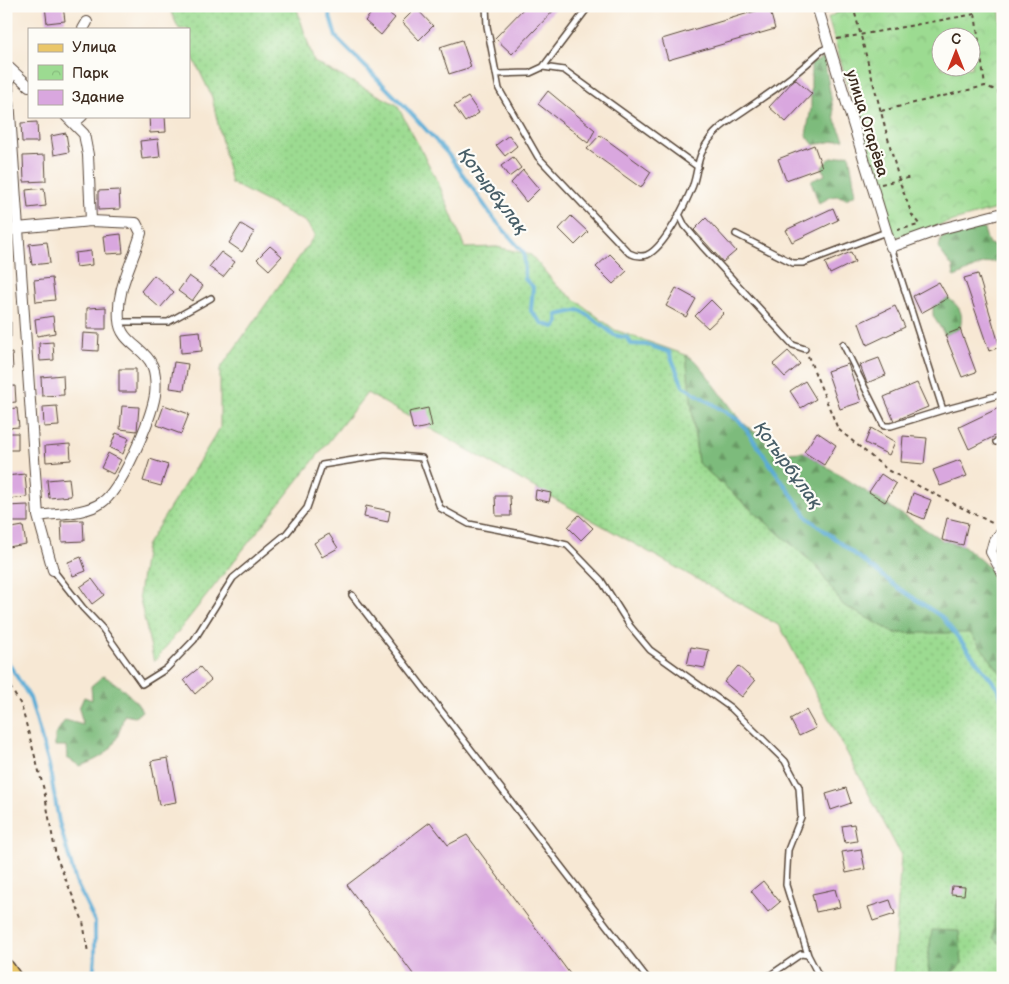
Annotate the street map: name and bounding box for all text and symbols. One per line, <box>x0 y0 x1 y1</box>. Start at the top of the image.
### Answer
legend <box>28 28 190 118</box>
north arrow <box>932 28 982 78</box>
text: С <box>951 31 961 48</box>
text: Улица <box>72 38 117 57</box>
text: Парк <box>72 64 109 83</box>
street label: улица Огарёва <box>841 68 892 180</box>
text: Здание <box>72 88 124 107</box>
water label: Қотырбұлақ <box>453 144 533 239</box>
water label: Қотырбұлақ <box>749 418 827 514</box>

